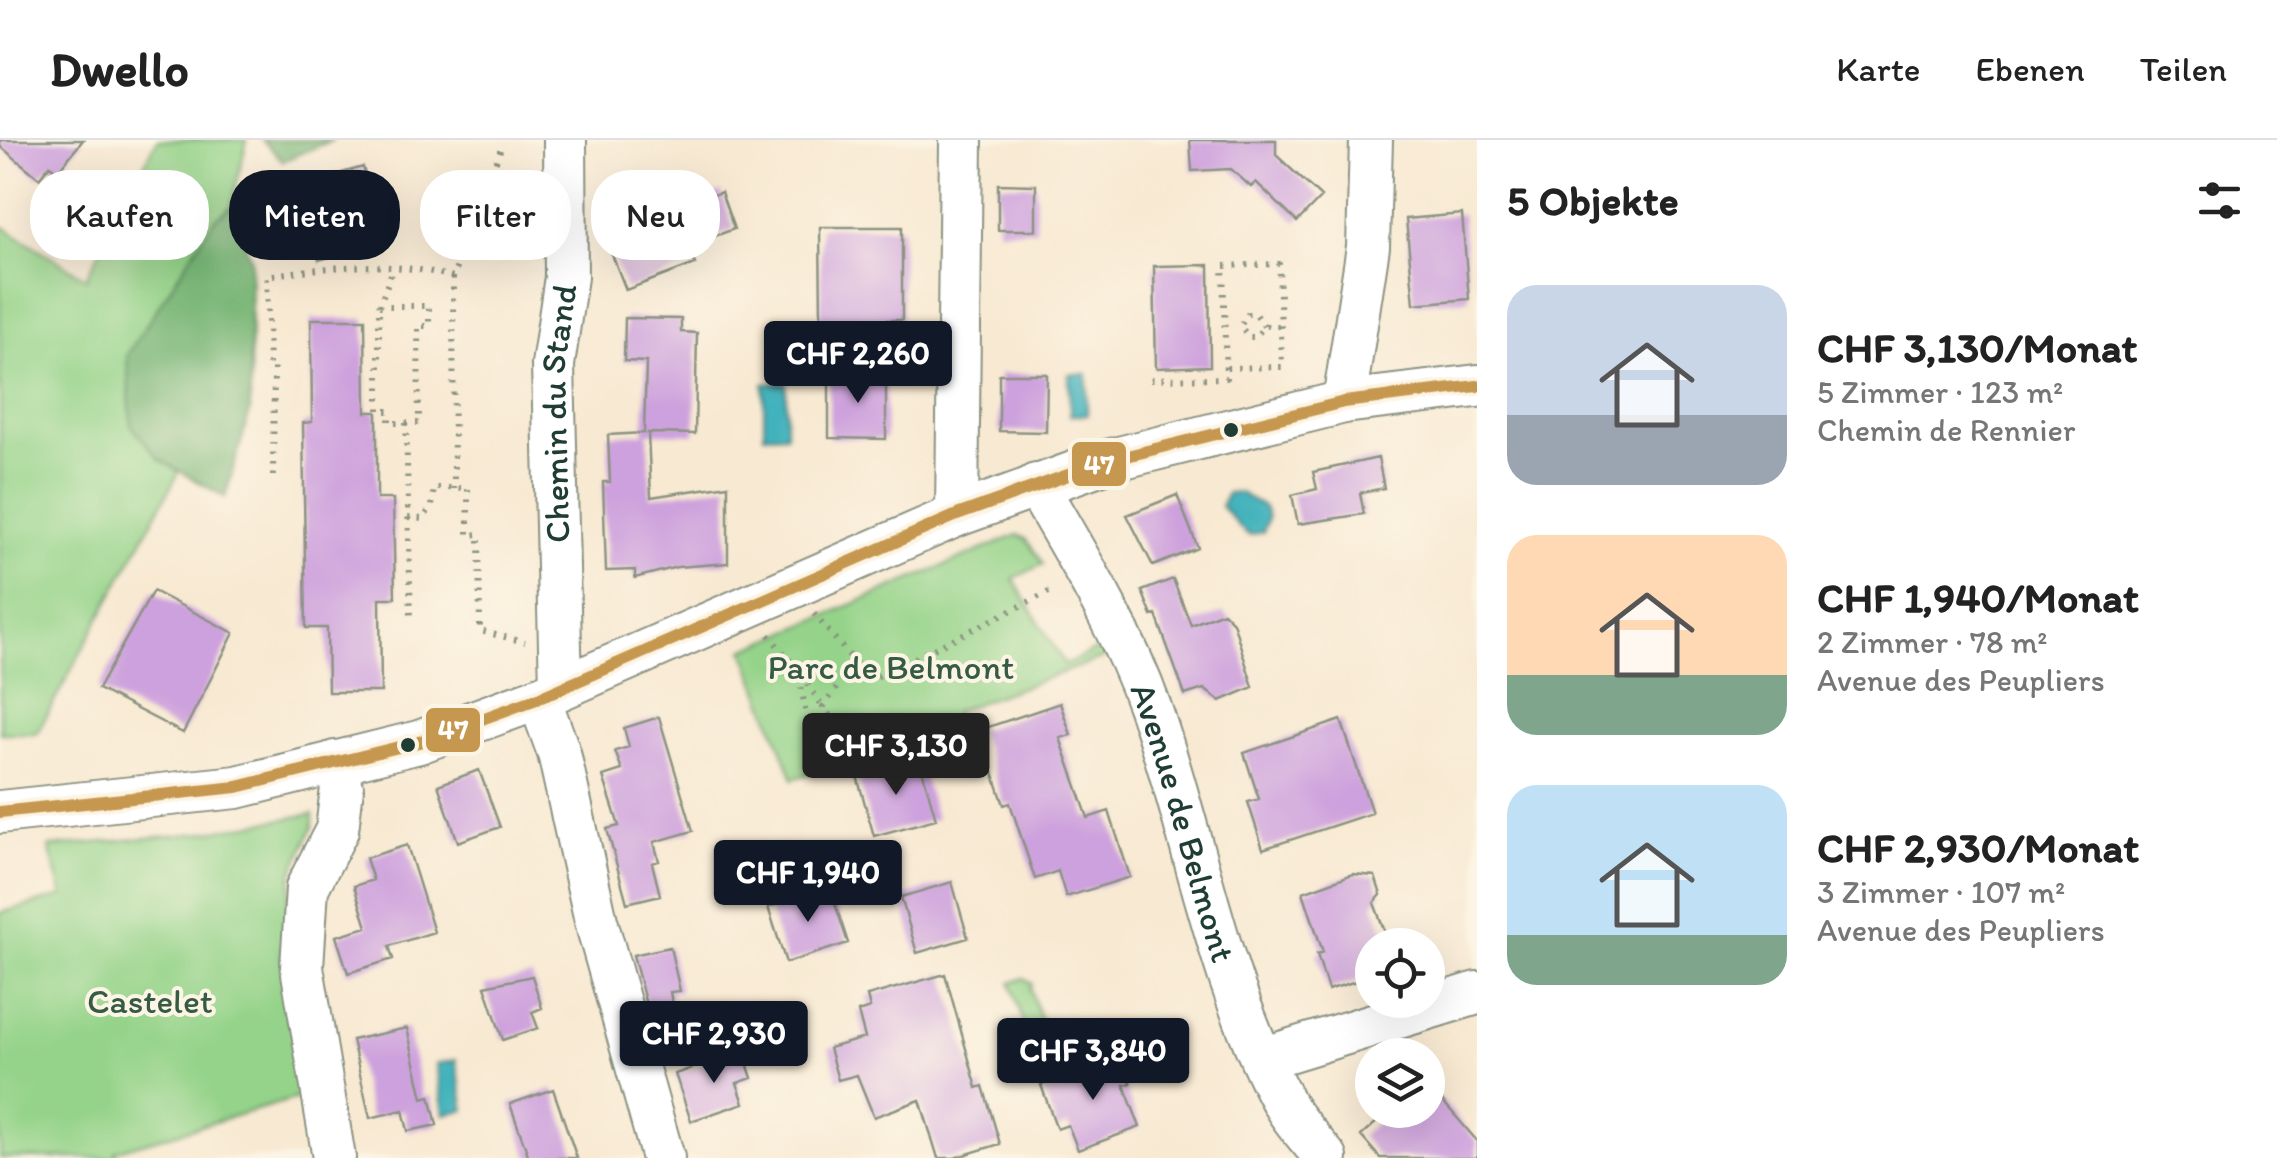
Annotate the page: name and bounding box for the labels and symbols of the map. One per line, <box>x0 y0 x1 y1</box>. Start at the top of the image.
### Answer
street label: Chemin du Stand <box>531 281 586 543</box>
pin: CHF 2,260 <box>744 321 972 406</box>
unlabelled marker <box>1221 420 1241 440</box>
line badge: 47 <box>1070 440 1128 488</box>
text: 47 <box>1084 447 1114 481</box>
park label: Parc de Belmont <box>768 646 1014 688</box>
street label: Avenue de Belmont <box>1121 677 1245 967</box>
line badge: 47 <box>424 706 482 754</box>
text: 47 <box>438 712 468 746</box>
pin: CHF 3,130 <box>782 713 1010 798</box>
unlabelled marker <box>398 735 418 755</box>
pin: CHF 1,940 <box>694 840 922 925</box>
park label: Castelet <box>87 980 213 1022</box>
pin: CHF 2,930 <box>600 1001 828 1086</box>
pin: CHF 3,840 <box>979 1018 1207 1103</box>

